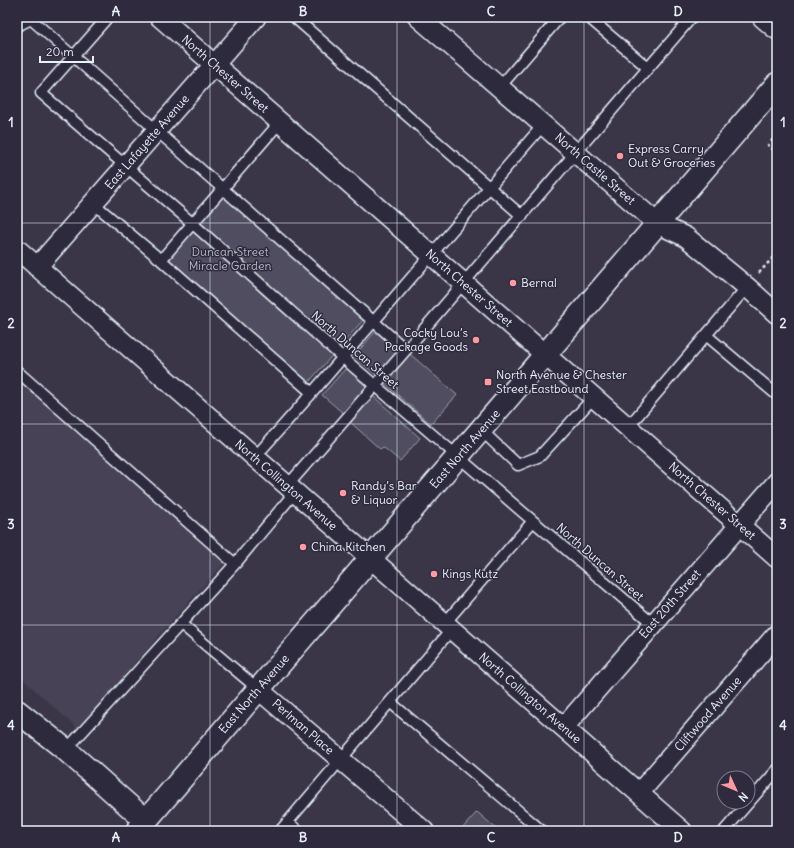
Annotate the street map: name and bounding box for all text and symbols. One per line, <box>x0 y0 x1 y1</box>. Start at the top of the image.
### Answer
text: A <box>112 3 121 20</box>
text: B <box>299 3 308 20</box>
text: C <box>487 3 496 20</box>
text: D <box>673 3 683 20</box>
street label: North Chester Street <box>179 32 272 116</box>
scale bar <box>40 38 93 64</box>
text: 20 m <box>46 44 74 59</box>
street label: East Lafayette Avenue <box>101 91 192 192</box>
text: 1 <box>8 114 14 131</box>
text: 1 <box>780 114 786 131</box>
street label: North Castle Street <box>552 130 639 208</box>
place label: Express Carry Out & Groceries <box>628 141 715 170</box>
marker: Express Carry Out & Groceries <box>615 151 625 161</box>
park label: Duncan Street Miracle Garden <box>189 244 271 273</box>
street label: North Chester Street <box>423 246 516 330</box>
place label: Bernal <box>521 275 557 290</box>
marker: Bernal <box>508 278 518 288</box>
street label: North Duncan Street <box>309 308 402 392</box>
text: 2 <box>7 315 15 332</box>
text: 2 <box>779 315 787 332</box>
place label: Cocky Lou’s Package Goods <box>385 325 468 354</box>
marker: Cocky Lou’s Package Goods <box>471 335 481 345</box>
place label: North Avenue & Chester Street Eastbound <box>496 367 627 396</box>
marker: North Avenue & Chester Street Eastbound <box>483 377 493 387</box>
street label: East North Avenue <box>426 406 503 491</box>
street label: North Collington Avenue <box>232 436 341 533</box>
street label: North Chester Street <box>666 459 759 543</box>
place label: Randy’s Bar & Liquor <box>351 478 417 507</box>
marker: Randy’s Bar & Liquor <box>338 488 348 498</box>
text: 3 <box>7 516 15 533</box>
text: 3 <box>779 516 787 533</box>
street label: North Duncan Street <box>554 520 647 604</box>
place label: China Kitchen <box>311 539 386 554</box>
marker: China Kitchen <box>298 542 308 552</box>
place label: Kings Kutz <box>442 566 498 581</box>
street label: East 20th Street <box>636 566 704 641</box>
marker: Kings Kutz <box>429 569 439 579</box>
street label: North Collington Avenue <box>476 649 585 746</box>
street label: East North Avenue <box>215 651 292 736</box>
street label: Cliftwood Avenue <box>671 673 744 754</box>
street label: Perlman Place <box>269 696 337 758</box>
text: 4 <box>7 717 15 734</box>
text: 4 <box>779 717 787 734</box>
north arrow <box>716 770 756 810</box>
text: N <box>736 789 751 805</box>
text: A <box>112 829 121 846</box>
text: B <box>299 829 308 846</box>
text: C <box>487 829 496 846</box>
text: D <box>673 829 683 846</box>

